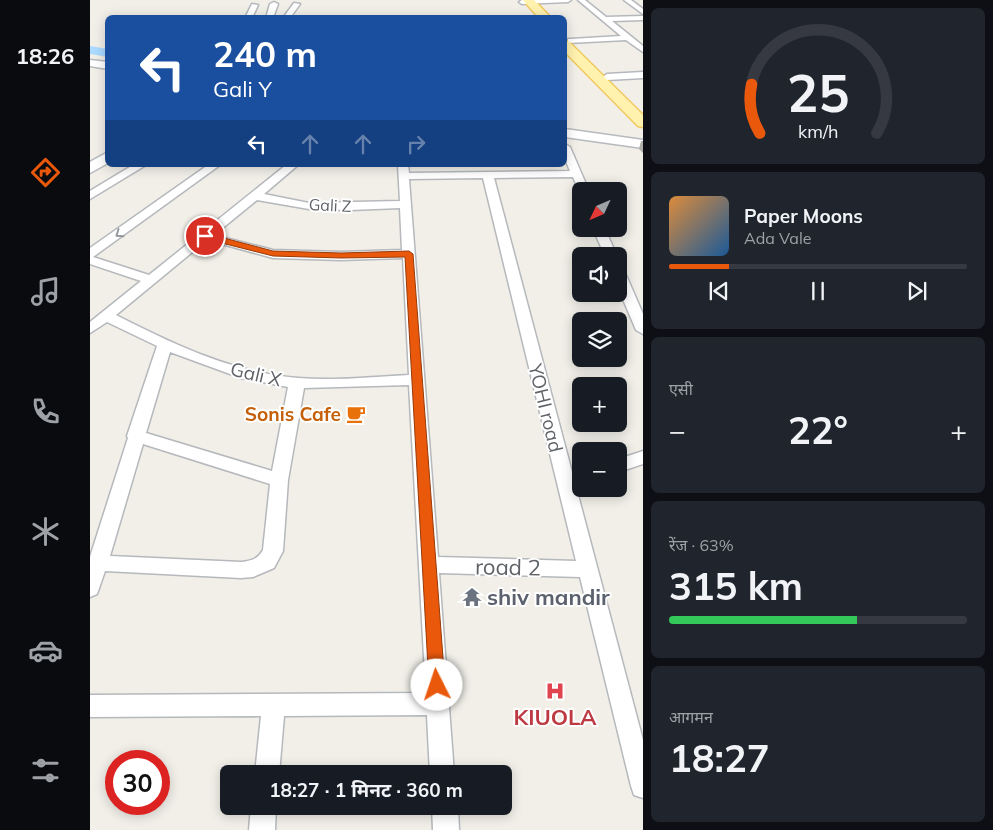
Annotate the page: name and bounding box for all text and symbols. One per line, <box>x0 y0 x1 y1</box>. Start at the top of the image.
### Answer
text: 240 m <box>213 32 317 76</box>
icon: left <box>130 35 195 100</box>
text: 18:26 <box>16 42 74 70</box>
text: 25 <box>787 60 849 125</box>
text: Gali Y <box>213 75 272 103</box>
text: km/h <box>798 120 838 142</box>
icon: left <box>243 130 271 158</box>
icon: ahead <box>296 130 324 158</box>
icon: ahead <box>349 130 377 158</box>
icon: right <box>402 130 430 158</box>
icon: directions <box>28 155 63 190</box>
north arrow <box>572 182 628 238</box>
map controls <box>572 182 627 497</box>
street label: Gali Z <box>308 194 352 216</box>
text: Paper Moons <box>744 204 863 228</box>
pin <box>184 215 226 257</box>
icon: arrive <box>191 222 219 250</box>
one-way arrow <box>115 228 124 237</box>
text: Ada Vale <box>744 228 811 248</box>
button: sound <box>572 247 627 302</box>
icon: music <box>28 274 63 309</box>
icon: previous <box>705 277 733 305</box>
icon: pause <box>804 277 832 305</box>
icon: next <box>903 277 931 305</box>
button: layers <box>572 312 627 367</box>
street label: Gali X <box>228 356 284 392</box>
street label: YOHI road <box>523 360 569 455</box>
button: + <box>572 377 627 432</box>
text: एसी <box>669 379 693 399</box>
icon: phone <box>28 394 63 429</box>
place label: Sonis Cafe <box>245 402 341 426</box>
cafe icon: Sonis Cafe <box>345 403 367 425</box>
text: 22° <box>788 406 848 454</box>
text: − <box>669 413 686 448</box>
text: + <box>950 413 967 448</box>
button: − <box>572 442 627 497</box>
icon: climate <box>28 514 63 549</box>
text: रेंज · 63% <box>669 535 734 555</box>
street label: road 2 <box>475 552 541 582</box>
text: 315 km <box>669 562 803 610</box>
place label: shiv mandir <box>487 583 610 611</box>
temple icon: shiv mandir <box>461 586 483 608</box>
icon: car <box>28 633 63 668</box>
position arrow <box>410 658 462 710</box>
hospital icon: KIUOLA <box>544 680 566 702</box>
place label: KIUOLA <box>514 703 597 731</box>
text: आगमन <box>669 707 713 727</box>
text: 18:27 <box>669 734 770 782</box>
speed limit sign: 30 <box>105 750 170 815</box>
icon: filters <box>28 753 63 788</box>
text: 18:27 · 1 मिनट · 360 m <box>269 778 463 802</box>

